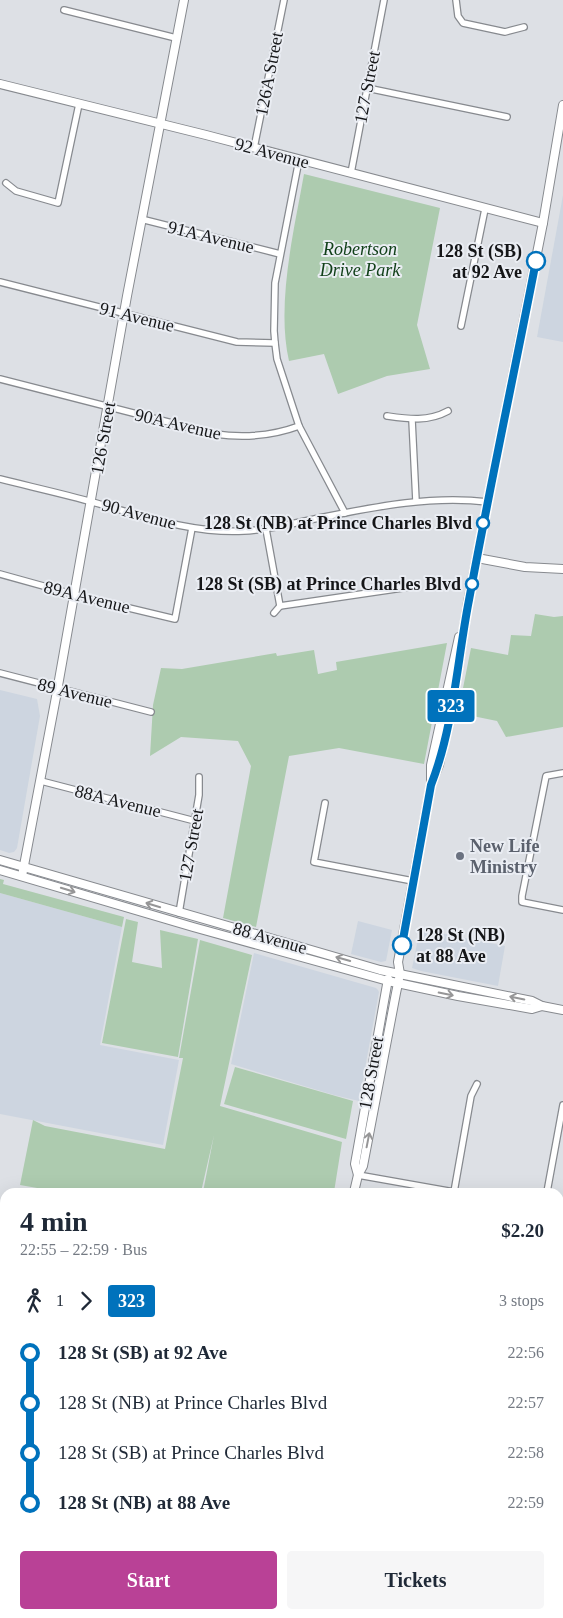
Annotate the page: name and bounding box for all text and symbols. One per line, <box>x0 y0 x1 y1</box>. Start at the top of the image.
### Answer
street label: 126A Street <box>251 30 287 118</box>
street label: 127 Street <box>350 49 384 125</box>
street label: 92 Avenue <box>233 133 311 173</box>
street label: 91A Avenue <box>166 217 256 257</box>
park label: Robertson Drive Park <box>319 239 401 280</box>
place label: 128 St (SB) at 92 Ave <box>436 241 522 282</box>
marker: 128 St (SB) at 92 Ave <box>526 251 546 271</box>
street label: 91 Avenue <box>98 298 176 336</box>
street label: 126 Street <box>87 400 119 476</box>
street label: 90A Avenue <box>133 404 223 444</box>
street label: 90 Avenue <box>100 494 178 534</box>
place label: 128 St (NB) at Prince Charles Blvd <box>204 513 472 534</box>
marker: 128 St (NB) at Prince Charles Blvd <box>476 516 490 530</box>
place label: 128 St (SB) at Prince Charles Blvd <box>196 574 461 595</box>
street label: 89A Avenue <box>42 577 132 617</box>
marker: 128 St (SB) at Prince Charles Blvd <box>465 577 479 591</box>
street label: 89 Avenue <box>36 674 114 712</box>
line badge: 323 <box>422 690 480 722</box>
text: 323 <box>438 696 465 716</box>
street label: 88A Avenue <box>73 781 163 821</box>
street label: 127 Street <box>175 807 207 883</box>
place label: New Life Ministry <box>470 836 539 877</box>
marker: New Life Ministry <box>454 850 466 862</box>
one-way arrow <box>60 886 76 896</box>
one-way arrow <box>145 899 161 909</box>
street label: 88 Avenue <box>231 918 309 958</box>
place label: 128 St (NB) at 88 Ave <box>416 925 505 966</box>
marker: 128 St (NB) at 88 Ave <box>392 935 412 955</box>
one-way arrow <box>335 954 351 963</box>
one-way arrow <box>437 989 453 999</box>
one-way arrow <box>510 993 526 1002</box>
street label: 128 Street <box>355 1035 387 1111</box>
one-way arrow <box>364 1133 373 1149</box>
text: 4 min <box>20 1206 88 1237</box>
text: $2.20 <box>501 1220 544 1241</box>
text: 22:55 – 22:59 · Bus <box>20 1241 147 1258</box>
icon: walk <box>20 1287 48 1315</box>
icon: forward <box>72 1287 100 1315</box>
text: 323 <box>118 1291 145 1311</box>
text: 1 <box>56 1292 64 1309</box>
text: 3 stops <box>499 1292 544 1309</box>
text: 128 St (SB) at 92 Ave <box>58 1342 227 1363</box>
text: 22:56 <box>508 1344 544 1361</box>
text: 128 St (NB) at Prince Charles Blvd <box>58 1392 327 1413</box>
text: 22:57 <box>508 1394 544 1411</box>
text: 128 St (SB) at Prince Charles Blvd <box>58 1442 324 1463</box>
text: 22:58 <box>508 1444 544 1461</box>
text: 128 St (NB) at 88 Ave <box>58 1492 230 1513</box>
text: 22:59 <box>508 1494 544 1511</box>
button: Start <box>20 1551 277 1609</box>
button: Tickets <box>287 1551 544 1609</box>

